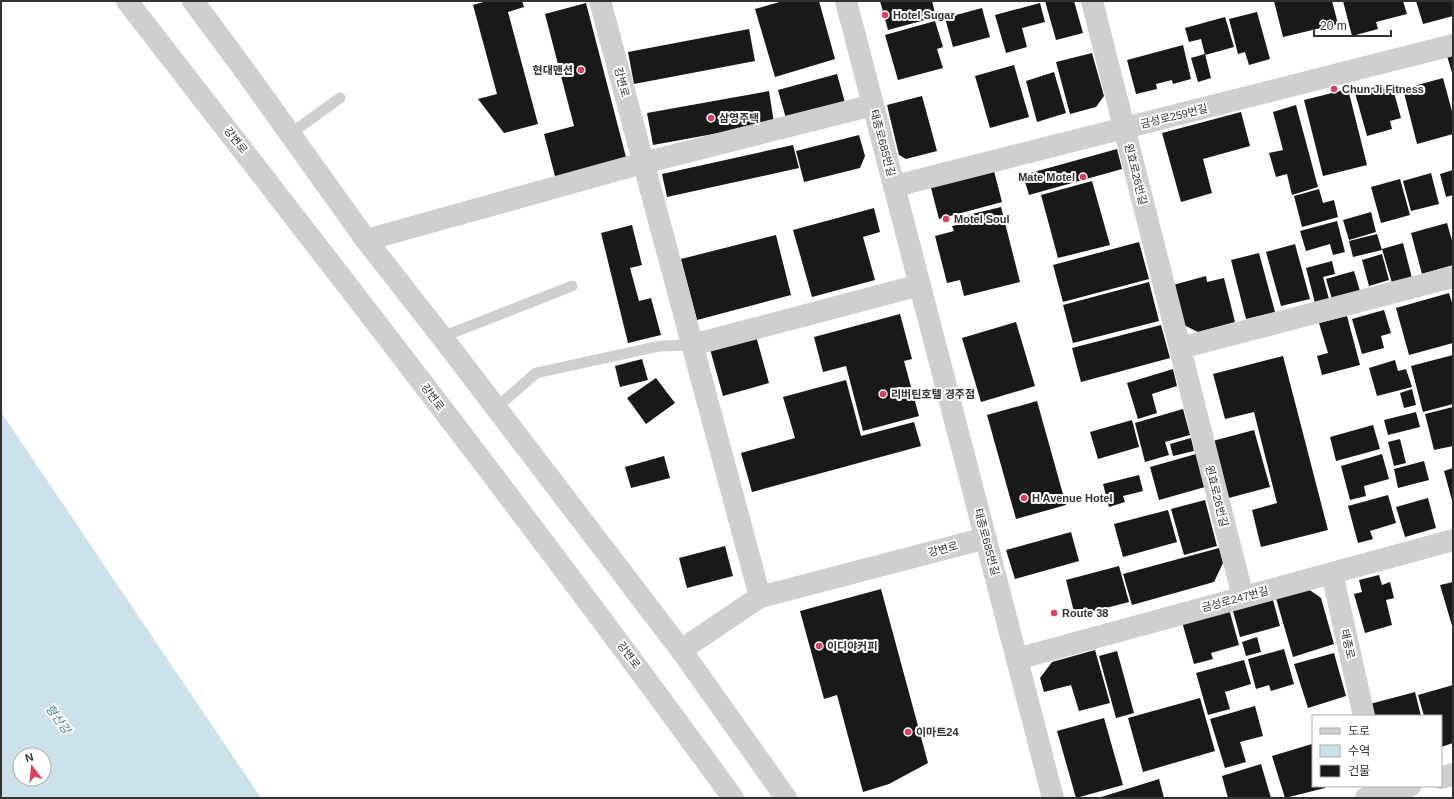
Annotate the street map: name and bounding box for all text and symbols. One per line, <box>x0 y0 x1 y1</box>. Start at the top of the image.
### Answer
place label: Hotel Sugar <box>893 9 955 21</box>
marker: Hotel Sugar <box>880 10 890 20</box>
scale bar <box>1314 12 1391 38</box>
text: 20 m <box>1320 19 1347 33</box>
place label: 현대맨션 <box>533 64 573 76</box>
marker: 현대맨션 <box>576 65 586 75</box>
street label: 강변로 <box>612 66 632 98</box>
place label: Chun Ji Fitness <box>1342 83 1424 95</box>
marker: Chun Ji Fitness <box>1329 84 1339 94</box>
street label: 금성로259번길 <box>1139 102 1209 130</box>
street label: 태종로685번길 <box>868 108 898 178</box>
place label: 삼영주택 <box>719 112 759 124</box>
marker: 삼영주택 <box>706 113 716 123</box>
street label: 강변로 <box>222 124 250 156</box>
street label: 원효로26번길 <box>1123 142 1149 206</box>
place label: Mate Motel <box>1018 171 1075 183</box>
marker: Mate Motel <box>1078 172 1088 182</box>
place label: Motel Soul <box>954 213 1010 225</box>
marker: Motel Soul <box>941 214 951 224</box>
street label: 강변로 <box>419 381 447 413</box>
place label: 리버틴호텔 경주점 <box>891 388 975 400</box>
marker: 리버틴호텔 경주점 <box>878 389 888 399</box>
street label: 원효로26번길 <box>1204 464 1230 528</box>
place label: H Avenue Hotel <box>1032 492 1112 504</box>
marker: H Avenue Hotel <box>1019 493 1029 503</box>
street label: 태종로685번길 <box>972 507 1002 577</box>
street label: 강변로 <box>927 539 959 559</box>
street label: 금성로247번길 <box>1200 584 1270 614</box>
place label: Route 38 <box>1062 607 1108 619</box>
marker: Route 38 <box>1049 608 1059 618</box>
street label: 태종로 <box>1339 628 1357 660</box>
street label: 강변로 <box>615 639 643 671</box>
place label: 이디야커피 <box>827 640 878 652</box>
marker: 이디야커피 <box>814 641 824 651</box>
water label: 형산강 <box>43 701 75 738</box>
legend <box>1312 715 1442 787</box>
text: 도로 <box>1348 724 1370 738</box>
place label: 이마트24 <box>916 726 959 738</box>
marker: 이마트24 <box>903 727 913 737</box>
text: 수역 <box>1348 744 1370 758</box>
north arrow <box>12 747 52 787</box>
text: N <box>24 751 35 764</box>
text: 건물 <box>1348 764 1370 778</box>

